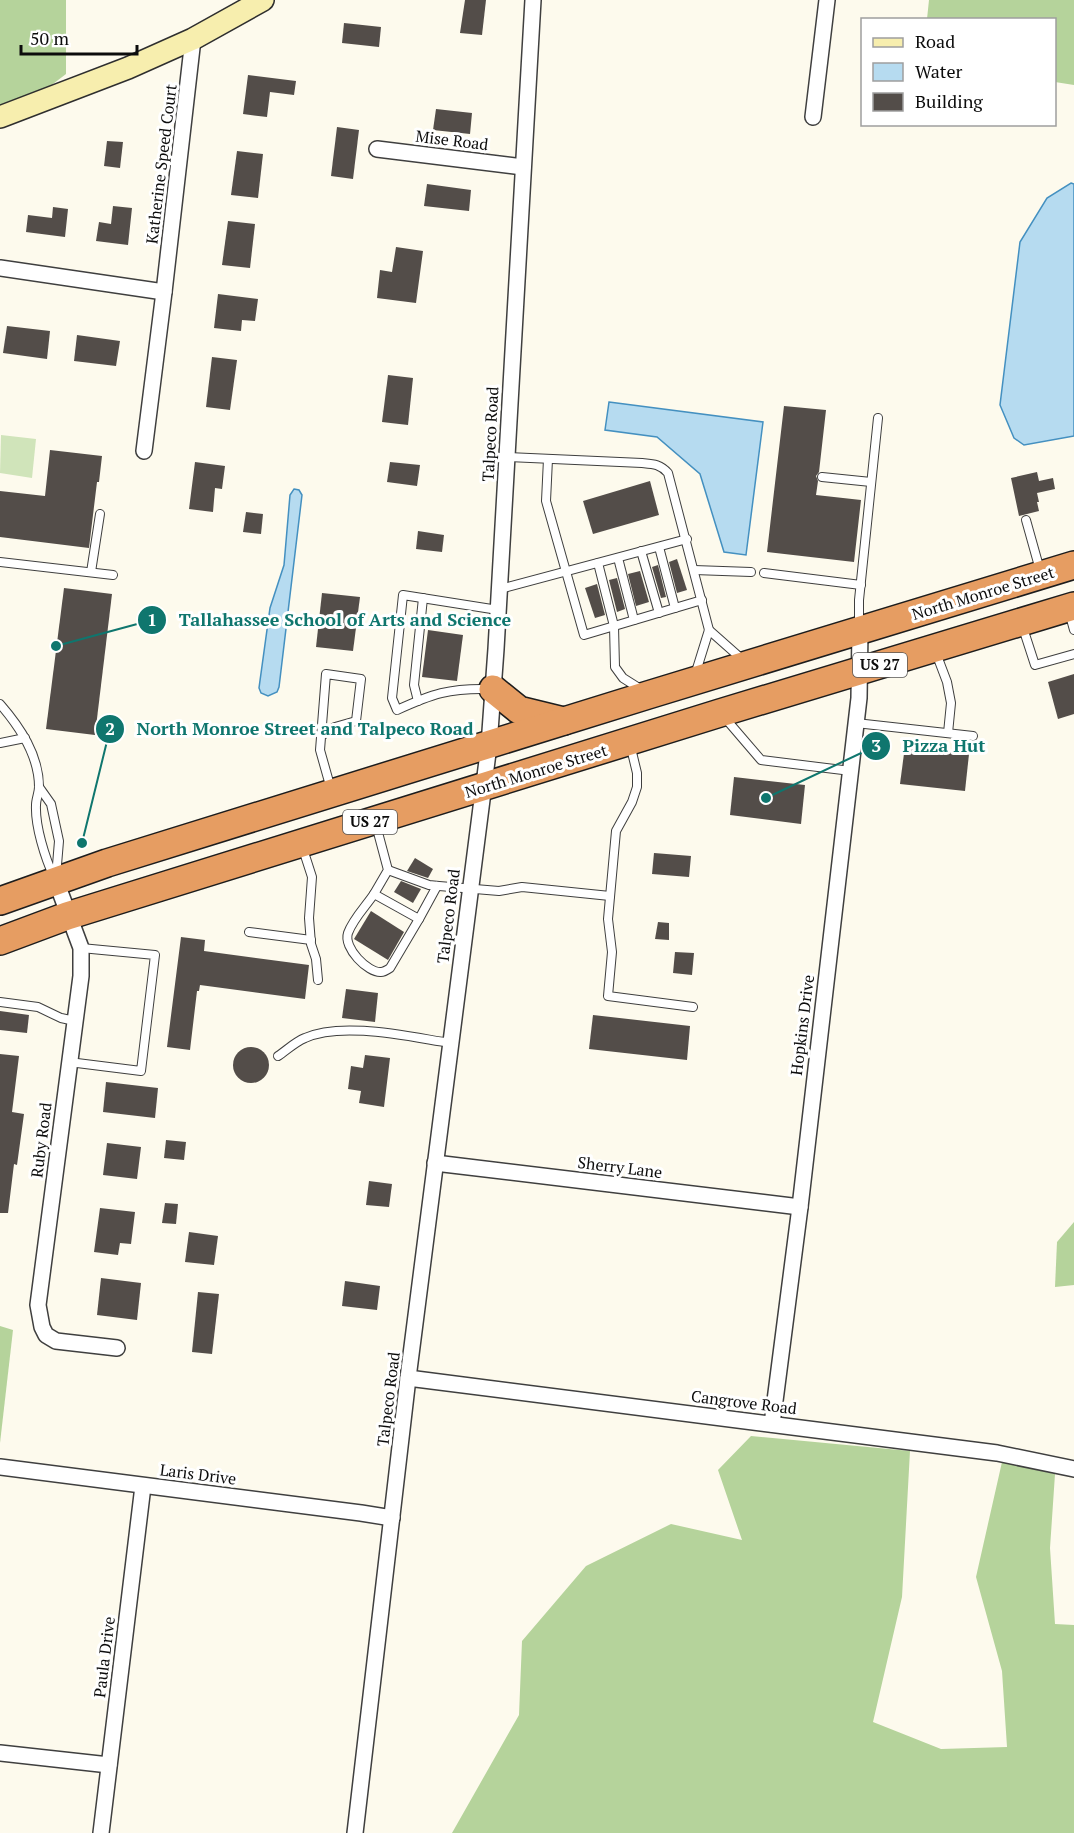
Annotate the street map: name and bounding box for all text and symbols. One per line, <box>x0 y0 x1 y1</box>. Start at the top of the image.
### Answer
scale bar <box>21 18 136 56</box>
legend <box>861 18 1056 126</box>
text: 50 m <box>30 26 70 50</box>
text: Road <box>915 29 955 53</box>
text: Water <box>915 59 962 83</box>
street label: Katherine Speed Court <box>140 83 182 245</box>
text: Building <box>915 89 983 113</box>
street label: Mise Road <box>414 125 490 155</box>
street label: Talpeco Road <box>477 386 503 482</box>
street label: North Monroe Street <box>909 561 1057 625</box>
callout: Tallahassee School of Arts and Science <box>137 602 524 638</box>
text: 1 <box>147 607 157 631</box>
text: Tallahassee School of Arts and Science <box>179 607 512 631</box>
road number: US 27 <box>853 653 907 677</box>
callout: North Monroe Street and Talpeco Road <box>95 711 486 747</box>
text: 2 <box>105 716 115 740</box>
text: North Monroe Street and Talpeco Road <box>137 716 474 740</box>
callout: Pizza Hut <box>861 728 998 764</box>
text: 3 <box>871 733 881 757</box>
text: Pizza Hut <box>903 733 985 757</box>
street label: North Monroe Street <box>462 739 610 803</box>
road number: US 27 <box>343 810 397 834</box>
street label: Talpeco Road <box>431 867 465 965</box>
street label: Hopkins Drive <box>785 973 819 1077</box>
street label: Ruby Road <box>25 1101 57 1179</box>
street label: Sherry Lane <box>576 1151 664 1183</box>
street label: Talpeco Road <box>371 1350 405 1448</box>
street label: Cangrove Road <box>690 1385 798 1419</box>
street label: Laris Drive <box>159 1458 237 1490</box>
street label: Paula Drive <box>88 1615 120 1699</box>

